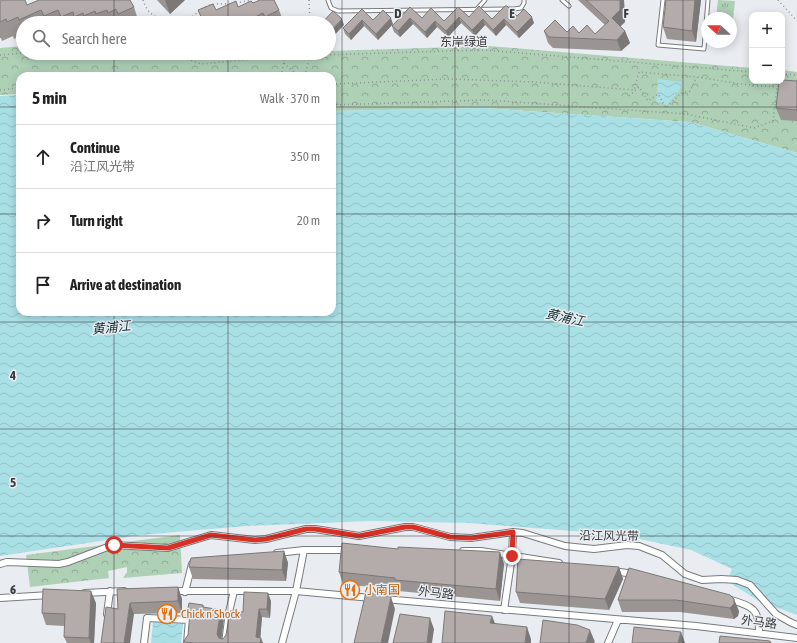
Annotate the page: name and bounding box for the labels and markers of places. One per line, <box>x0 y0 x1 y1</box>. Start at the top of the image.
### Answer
restaurant icon: 小南国 <box>339 579 361 601</box>
place label: 小南国 <box>364 583 400 597</box>
restaurant icon: Chick n´Shock <box>156 603 178 625</box>
place label: Chick n´Shock <box>181 607 241 621</box>

